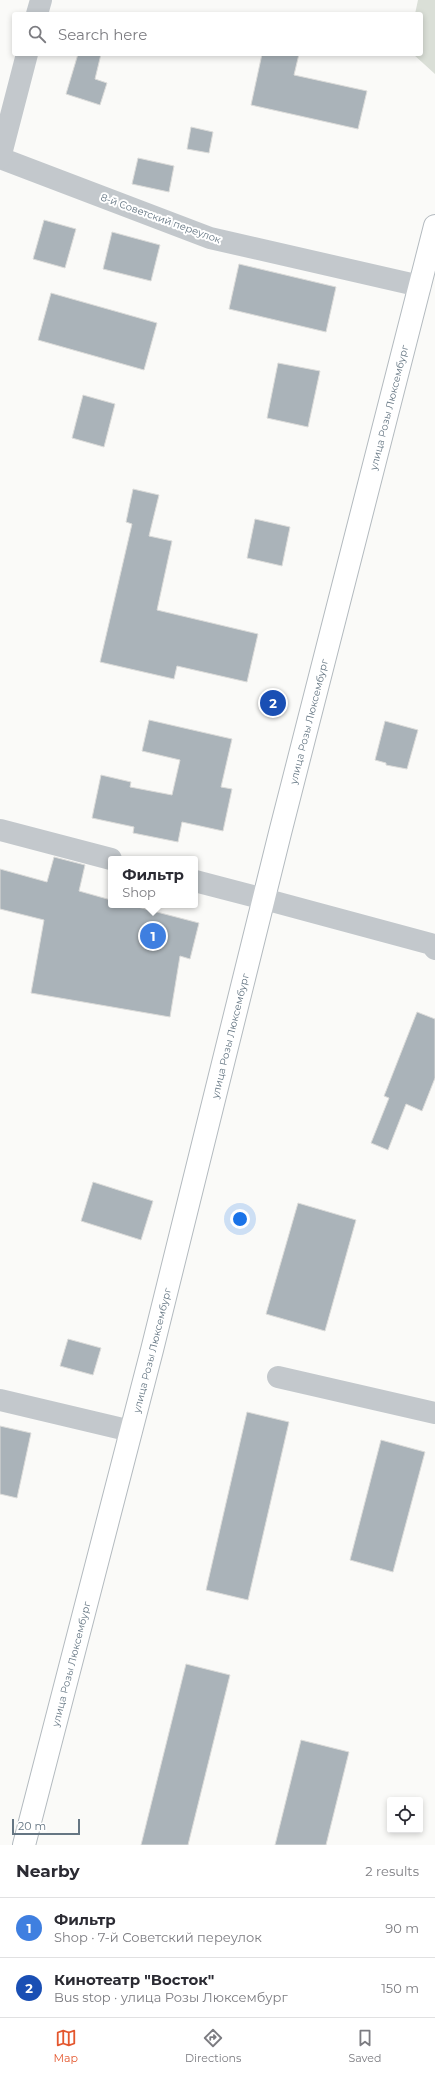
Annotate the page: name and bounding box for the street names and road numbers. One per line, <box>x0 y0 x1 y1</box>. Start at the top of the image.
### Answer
street label: 8-й Советский переулок <box>99 191 223 246</box>
street label: улица Розы Люксембург <box>367 344 411 473</box>
street label: улица Розы Люксембург <box>287 657 331 786</box>
street label: улица Розы Люксембург <box>208 972 252 1101</box>
street label: улица Розы Люксембург <box>130 1286 174 1415</box>
street label: улица Розы Люксембург <box>49 1600 94 1729</box>

